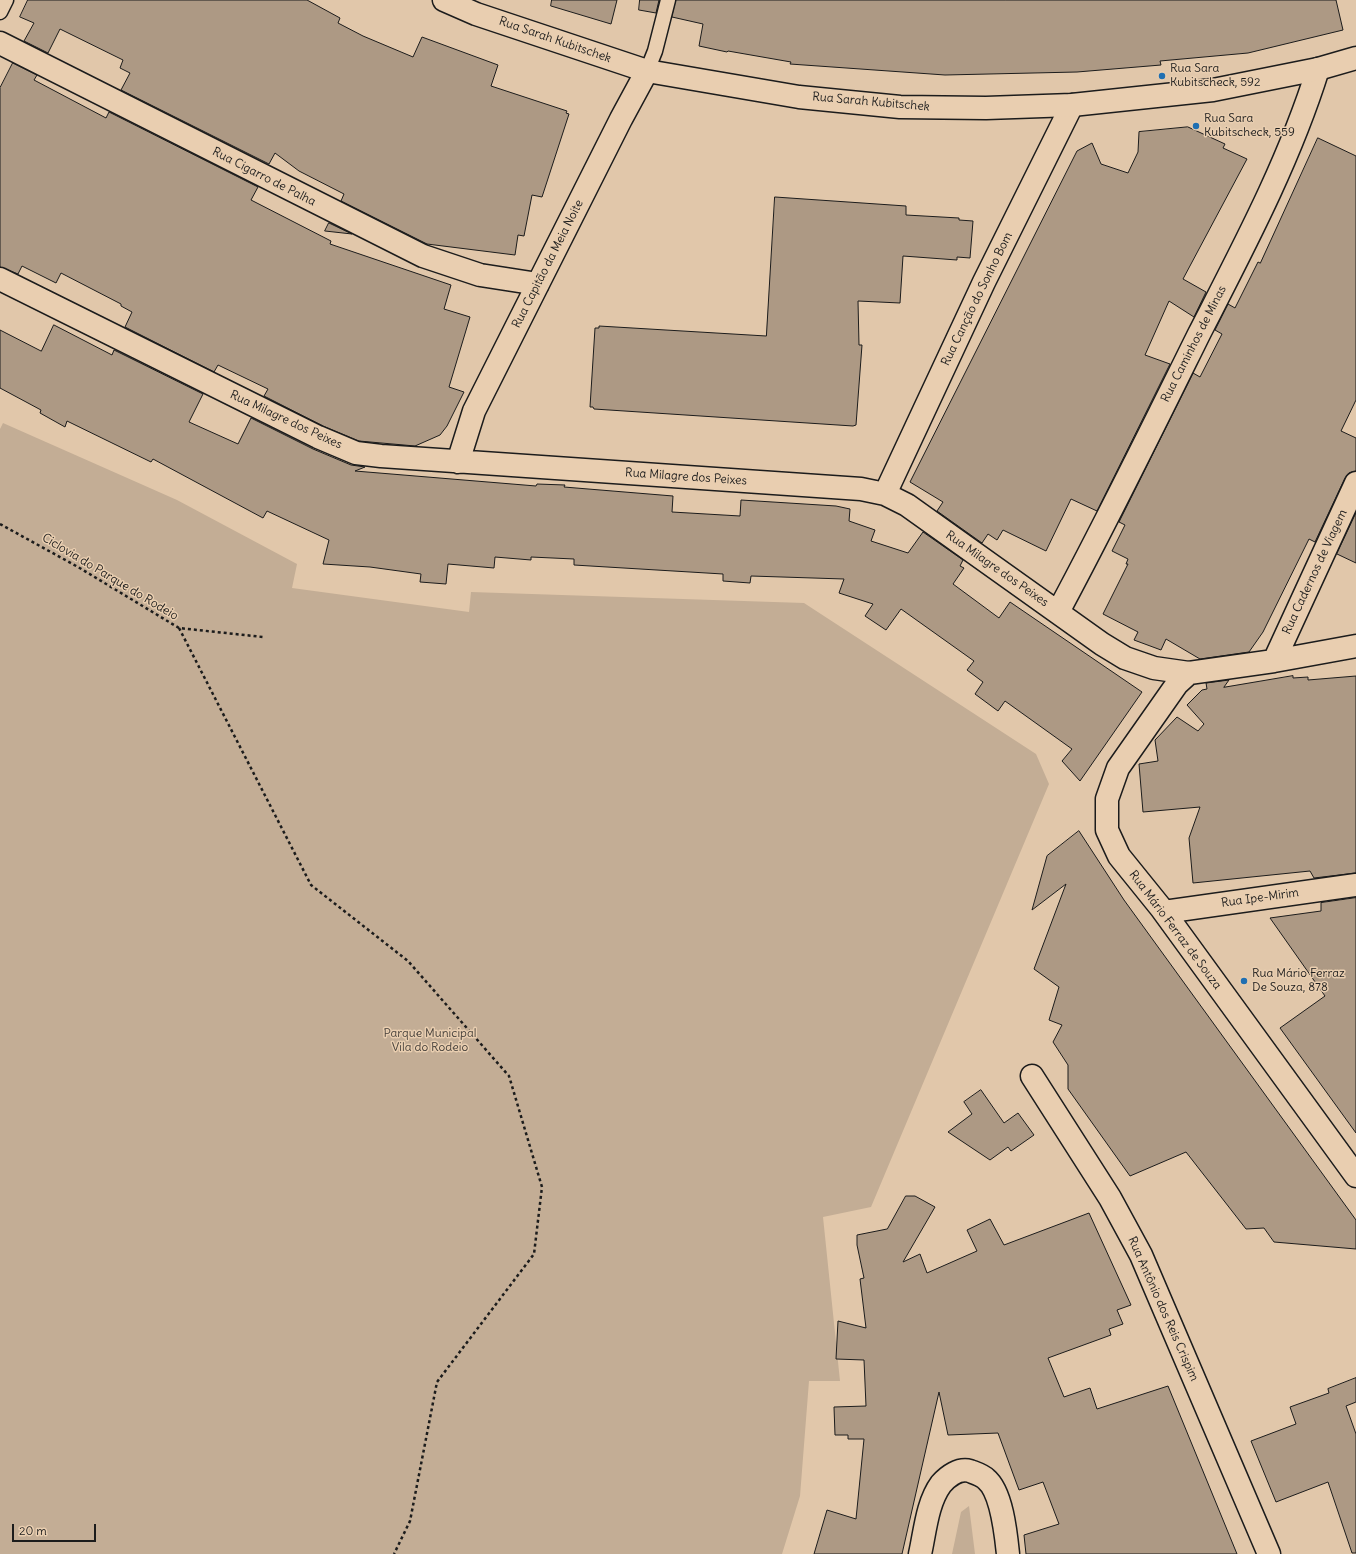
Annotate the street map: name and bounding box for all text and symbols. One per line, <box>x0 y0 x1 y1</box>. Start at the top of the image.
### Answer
street label: Rua Sarah Kubitschek <box>497 14 613 66</box>
place label: Rua Sara Kubitscheck, 592 <box>1170 62 1261 90</box>
marker: Rua Sara Kubitscheck, 592 <box>1157 71 1167 81</box>
street label: Rua Sarah Kubitschek <box>812 90 930 114</box>
place label: Rua Sara Kubitscheck, 559 <box>1204 112 1295 140</box>
marker: Rua Sara Kubitscheck, 559 <box>1191 121 1201 131</box>
street label: Rua Cigarro de Palha <box>210 145 318 209</box>
street label: Rua Capitão da Meia Noite <box>509 197 587 331</box>
street label: Rua Canção do Sonho Bom <box>938 230 1016 368</box>
street label: Rua Caminhos de Minas <box>1158 283 1230 405</box>
street label: Rua Milagre dos Peixes <box>228 388 344 452</box>
street label: Rua Milagre dos Peixes <box>625 466 747 488</box>
street label: Rua Cadernos de Viagem <box>1280 507 1350 637</box>
street label: Rua Milagre dos Peixes <box>943 528 1051 610</box>
street label: Ciclovia do Parque do Rodeio <box>39 531 181 623</box>
street label: Rua Mário Ferraz de Souza <box>1126 868 1224 992</box>
street label: Rua Ipe-Mirim <box>1220 885 1300 911</box>
place label: Rua Mário Ferraz De Souza, 878 <box>1252 967 1345 995</box>
marker: Rua Mário Ferraz De Souza, 878 <box>1239 976 1249 986</box>
park label: Parque Municipal Vila do Rodeio <box>384 1027 476 1055</box>
street label: Rua Antônio dos Reis Crispim <box>1125 1235 1201 1383</box>
scale bar <box>14 1516 98 1542</box>
text: 20 m <box>19 1523 47 1538</box>

